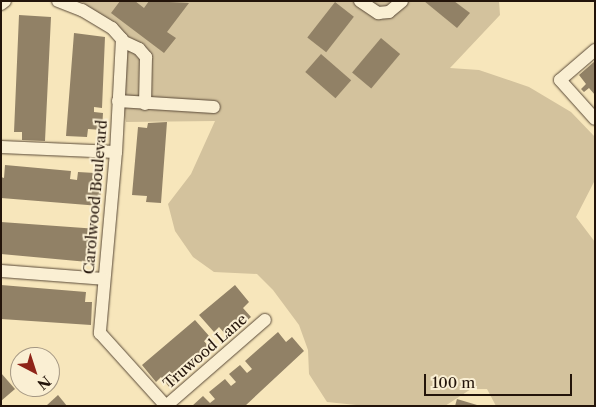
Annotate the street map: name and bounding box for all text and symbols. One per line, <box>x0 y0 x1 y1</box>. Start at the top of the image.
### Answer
street label: Carolwood Boulevard <box>79 119 111 275</box>
street label: Truwood Lane <box>160 310 250 392</box>
north arrow <box>10 347 60 397</box>
scale bar <box>426 364 574 396</box>
text: N <box>34 372 54 394</box>
text: 100 m <box>432 373 475 392</box>

